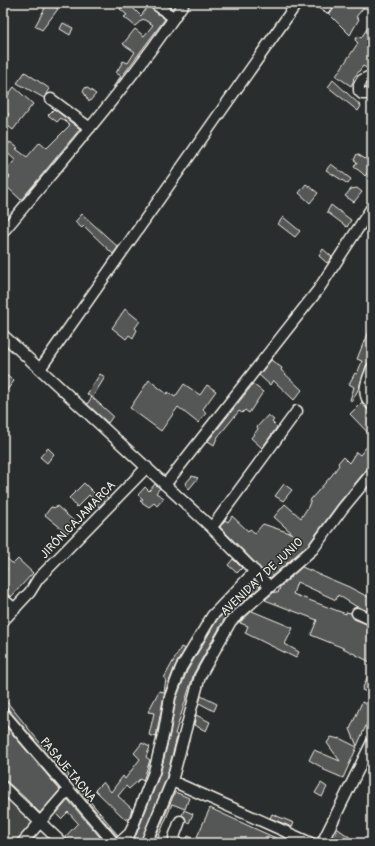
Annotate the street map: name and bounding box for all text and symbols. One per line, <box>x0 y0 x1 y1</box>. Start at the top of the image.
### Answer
street label: JIRÓN CAJAMARCA <box>36 477 119 562</box>
street label: AVENIDA 7 DE JUNIO <box>218 535 307 619</box>
street label: PASAJE TACNA <box>37 735 100 806</box>

